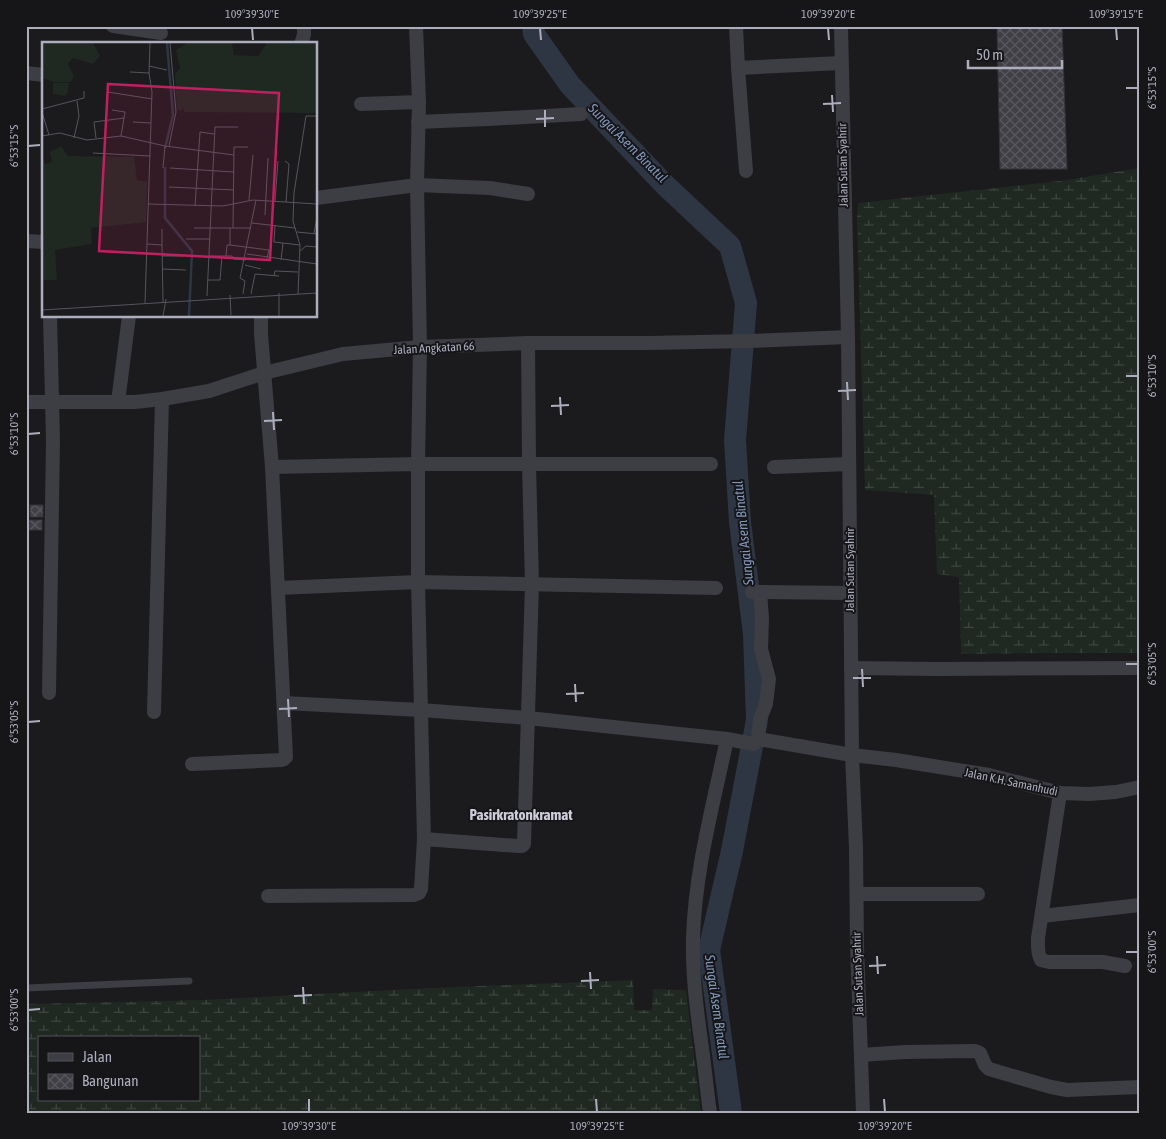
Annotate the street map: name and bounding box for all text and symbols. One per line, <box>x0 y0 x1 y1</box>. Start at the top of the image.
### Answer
text: 109°39'30"E <box>225 7 279 21</box>
text: 109°39'25"E <box>513 7 567 21</box>
text: 109°39'20"E <box>801 7 855 21</box>
text: 109°39'15"E <box>1089 7 1143 21</box>
scale bar <box>968 38 1062 70</box>
inset map <box>42 42 318 318</box>
text: 50 m <box>976 46 1003 63</box>
text: 6°53'15"S <box>1145 67 1159 109</box>
water label: Sungai Asem Binatul <box>584 99 671 186</box>
street label: Jalan Sutan Syahrir <box>835 122 851 207</box>
text: 6°53'15"S <box>7 125 21 167</box>
street label: Jalan Angkatan 66 <box>393 339 475 357</box>
text: 6°53'10"S <box>1145 355 1159 397</box>
text: 6°53'10"S <box>7 413 21 455</box>
water label: Sungai Asem Binatul <box>730 480 757 587</box>
street label: Jalan Sutan Syahrir <box>843 528 857 612</box>
text: 6°53'05"S <box>1145 643 1159 685</box>
text: 6°53'05"S <box>7 701 21 743</box>
street label: Jalan K.H. Samanhudi <box>963 765 1059 799</box>
district label: Pasirkratonkramat <box>469 806 573 823</box>
street label: Jalan Sutan Syahrir <box>850 931 866 1016</box>
text: 6°53'00"S <box>1145 931 1159 973</box>
water label: Sungai Asem Binatul <box>702 953 732 1060</box>
text: 6°53'00"S <box>7 989 21 1031</box>
legend <box>38 1036 200 1102</box>
text: Jalan <box>82 1048 112 1065</box>
text: Bangunan <box>82 1072 139 1089</box>
text: 109°39'30"E <box>282 1119 336 1133</box>
text: 109°39'25"E <box>570 1119 624 1133</box>
text: 109°39'20"E <box>858 1119 912 1133</box>

